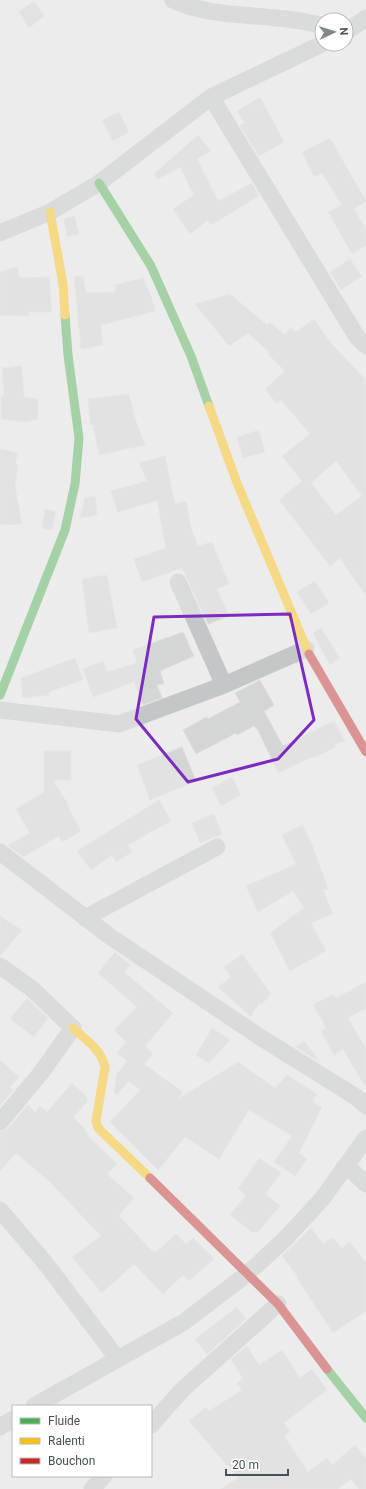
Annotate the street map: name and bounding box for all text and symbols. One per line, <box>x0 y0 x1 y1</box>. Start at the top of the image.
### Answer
north arrow <box>314 12 354 52</box>
text: N <box>337 27 350 36</box>
legend <box>12 1405 152 1477</box>
text: Fluide <box>48 1414 80 1428</box>
text: Ralenti <box>48 1434 85 1448</box>
scale bar <box>226 1451 288 1477</box>
text: Bouchon <box>48 1454 95 1468</box>
text: 20 m <box>232 1458 259 1472</box>

